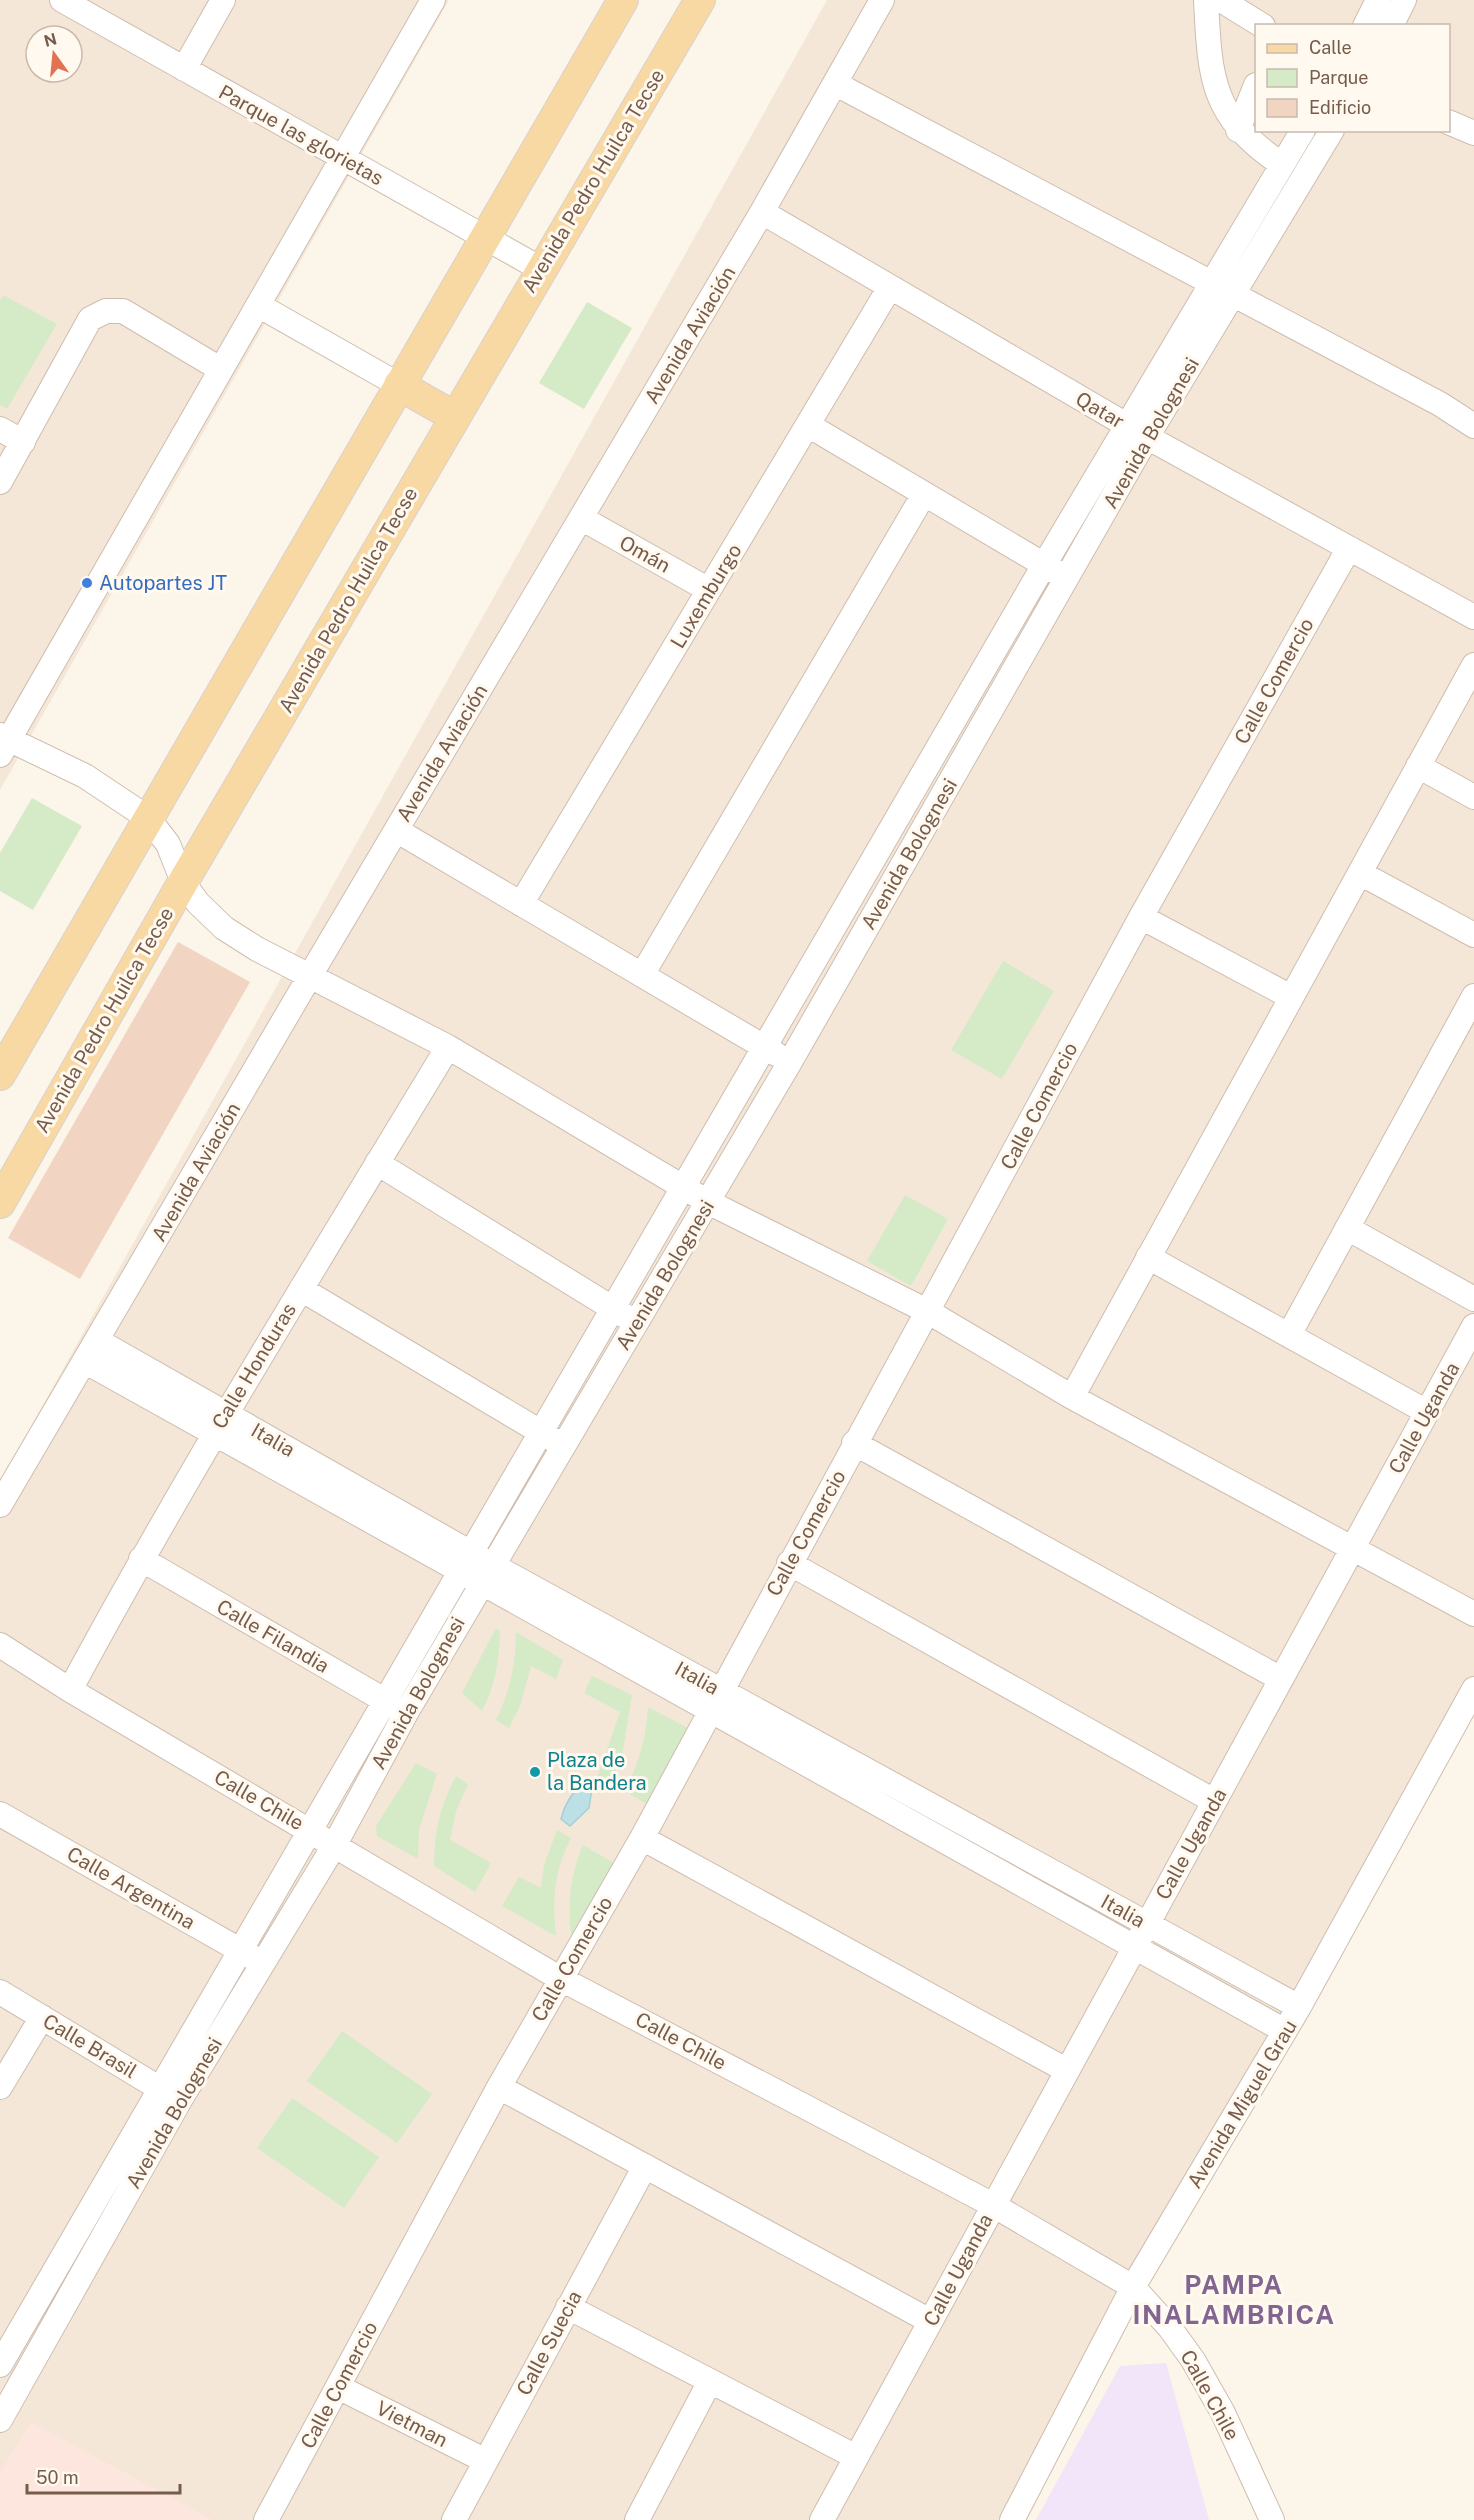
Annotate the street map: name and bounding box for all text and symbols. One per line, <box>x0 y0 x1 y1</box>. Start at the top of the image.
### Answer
north arrow <box>24 24 84 84</box>
legend <box>1255 24 1450 132</box>
text: N <box>42 29 59 51</box>
text: Calle <box>1309 37 1352 58</box>
street label: Avenida Pedro Huilca Tecse <box>517 65 669 297</box>
text: Parque <box>1309 67 1369 88</box>
street label: Parque las glorietas <box>215 80 387 190</box>
text: Edificio <box>1309 97 1371 118</box>
street label: Avenida Aviación <box>639 262 741 408</box>
street label: Avenida Bolognesi <box>1098 353 1204 513</box>
street label: Qatar <box>1071 387 1129 433</box>
street label: Avenida Pedro Huilca Tecse <box>273 483 423 717</box>
street label: Omán <box>615 530 675 578</box>
street label: Luxemburgo <box>666 540 746 652</box>
place label: Autopartes JT <box>99 571 227 595</box>
marker: Autopartes JT <box>80 576 94 590</box>
street label: Calle Comercio <box>1229 614 1319 748</box>
street label: Avenida Aviación <box>391 680 493 826</box>
street label: Avenida Bolognesi <box>856 774 962 934</box>
street label: Avenida Pedro Huilca Tecse <box>29 903 179 1137</box>
street label: Calle Comercio <box>995 1038 1083 1174</box>
street label: Avenida Aviación <box>147 1098 245 1246</box>
street label: Avenida Bolognesi <box>611 1196 719 1354</box>
street label: Calle Honduras <box>207 1299 301 1433</box>
street label: Calle Uganda <box>1384 1358 1464 1478</box>
street label: Italia <box>247 1418 299 1462</box>
street label: Calle Comercio <box>761 1466 851 1600</box>
street label: Calle Filandia <box>213 1594 333 1678</box>
street label: Avenida Bolognesi <box>366 1613 470 1773</box>
street label: Italia <box>671 1656 723 1700</box>
place label: Plaza de la Bandera <box>547 1748 647 1795</box>
street label: Calle Chile <box>210 1765 308 1835</box>
marker: Plaza de la Bandera <box>528 1765 542 1779</box>
street label: Calle Uganda <box>1151 1784 1231 1904</box>
street label: Calle Argentina <box>63 1842 199 1934</box>
street label: Italia <box>1097 1889 1149 1933</box>
street label: Calle Comercio <box>527 1892 617 2026</box>
street label: Calle Chile <box>632 2007 730 2075</box>
street label: Calle Brasil <box>39 2009 141 2083</box>
street label: Avenida Miguel Grau <box>1182 2016 1302 2192</box>
street label: Avenida Bolognesi <box>121 2033 227 2193</box>
street label: Calle Uganda <box>918 2210 998 2330</box>
district label: PAMPA INALAMBRICA <box>1132 2269 1336 2330</box>
street label: Calle Suecia <box>511 2287 587 2399</box>
street label: Calle Comercio <box>295 2317 383 2453</box>
street label: Calle Chile <box>1175 2346 1245 2444</box>
street label: Vietman <box>372 2396 452 2452</box>
scale bar <box>27 2457 180 2495</box>
text: 50 m <box>36 2467 79 2488</box>

